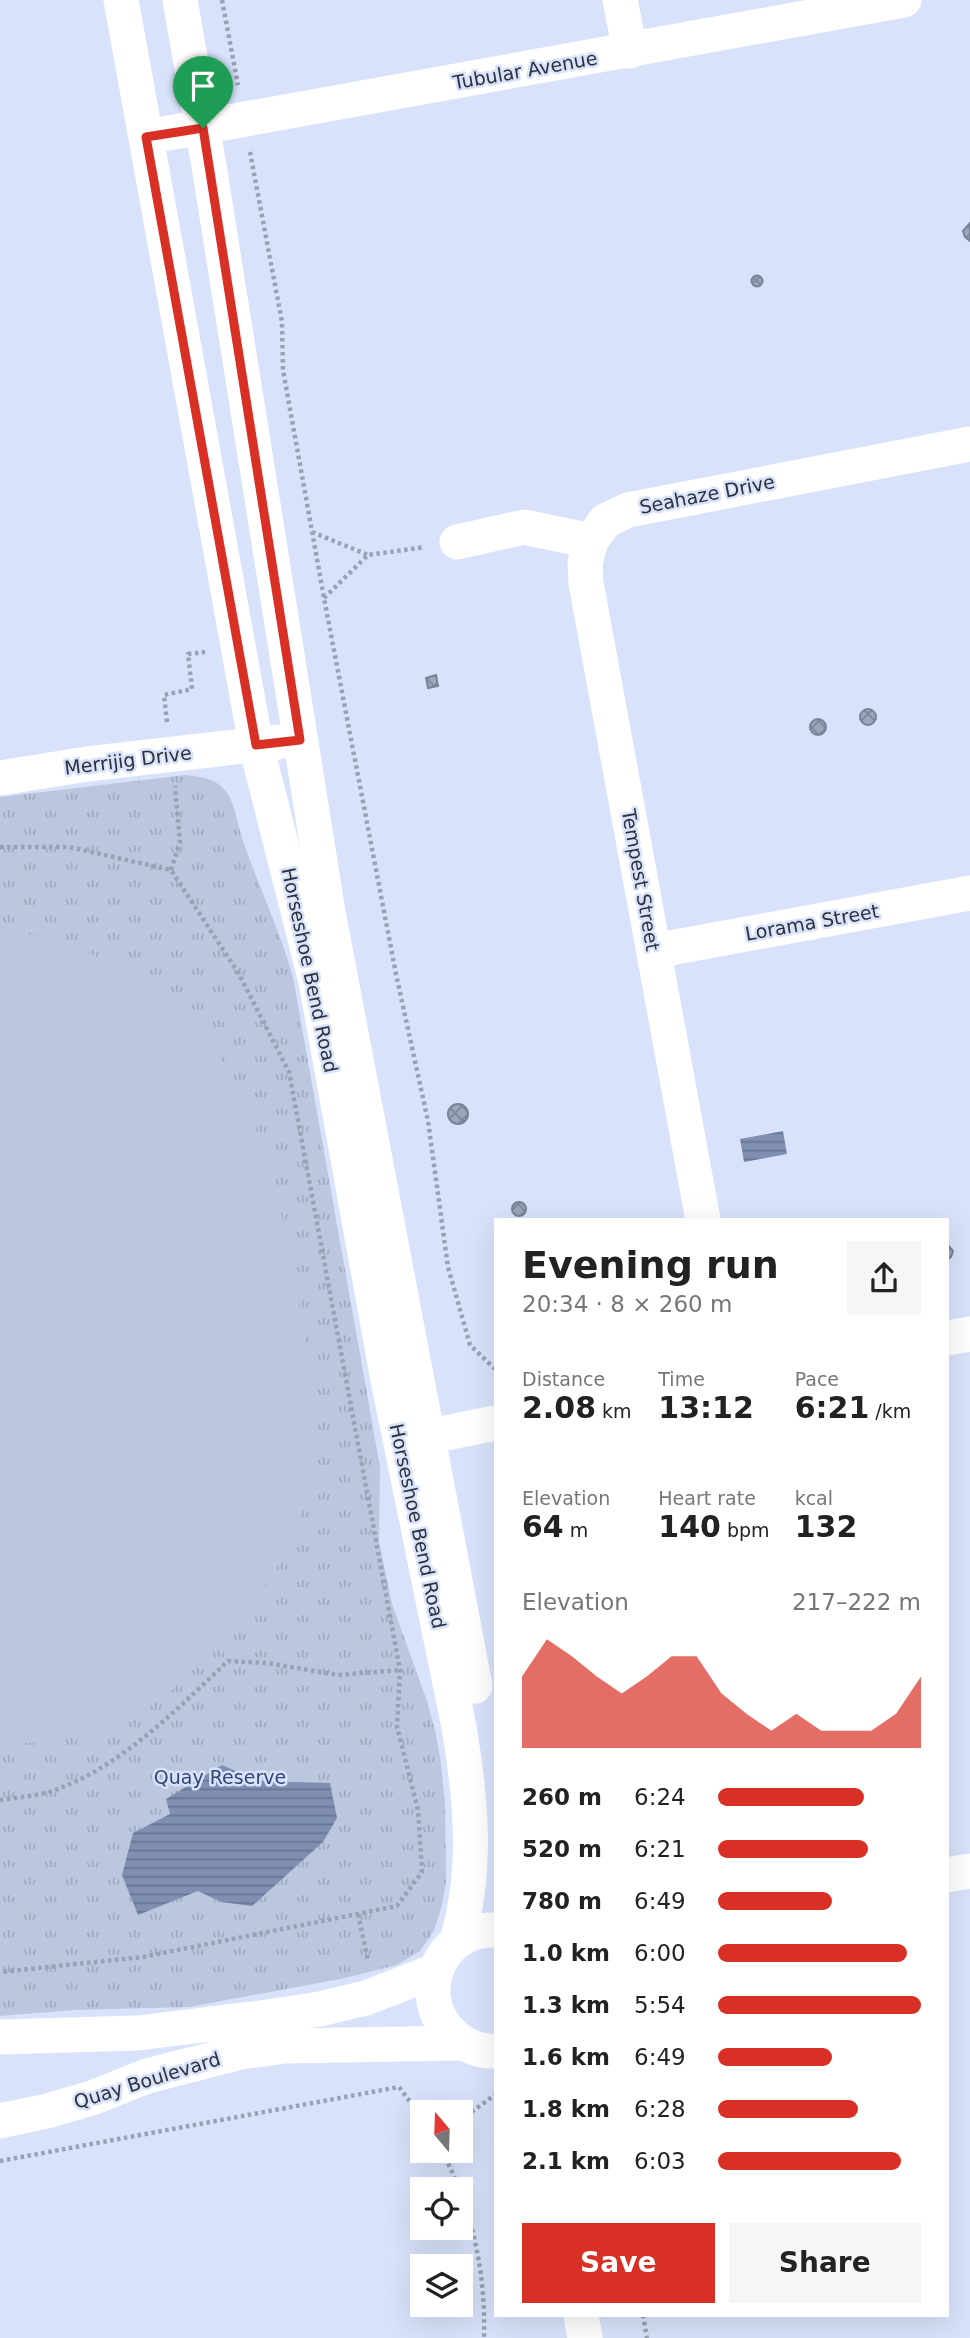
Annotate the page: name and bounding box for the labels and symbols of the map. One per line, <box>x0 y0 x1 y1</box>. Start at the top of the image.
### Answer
street label: Tubular Avenue <box>450 46 599 94</box>
pin <box>173 56 233 128</box>
street label: Seahaze Drive <box>637 470 777 518</box>
street label: Merrijig Drive <box>63 741 193 779</box>
street label: Tempest Street <box>618 806 664 953</box>
street label: Horseshoe Bend Road <box>277 865 343 1075</box>
street label: Lorama Street <box>743 899 881 945</box>
street label: Horseshoe Bend Road <box>385 1421 451 1631</box>
park label: Quay Reserve <box>154 1766 286 1788</box>
street label: Quay Boulevard <box>71 2047 223 2113</box>
north arrow <box>410 2100 472 2163</box>

